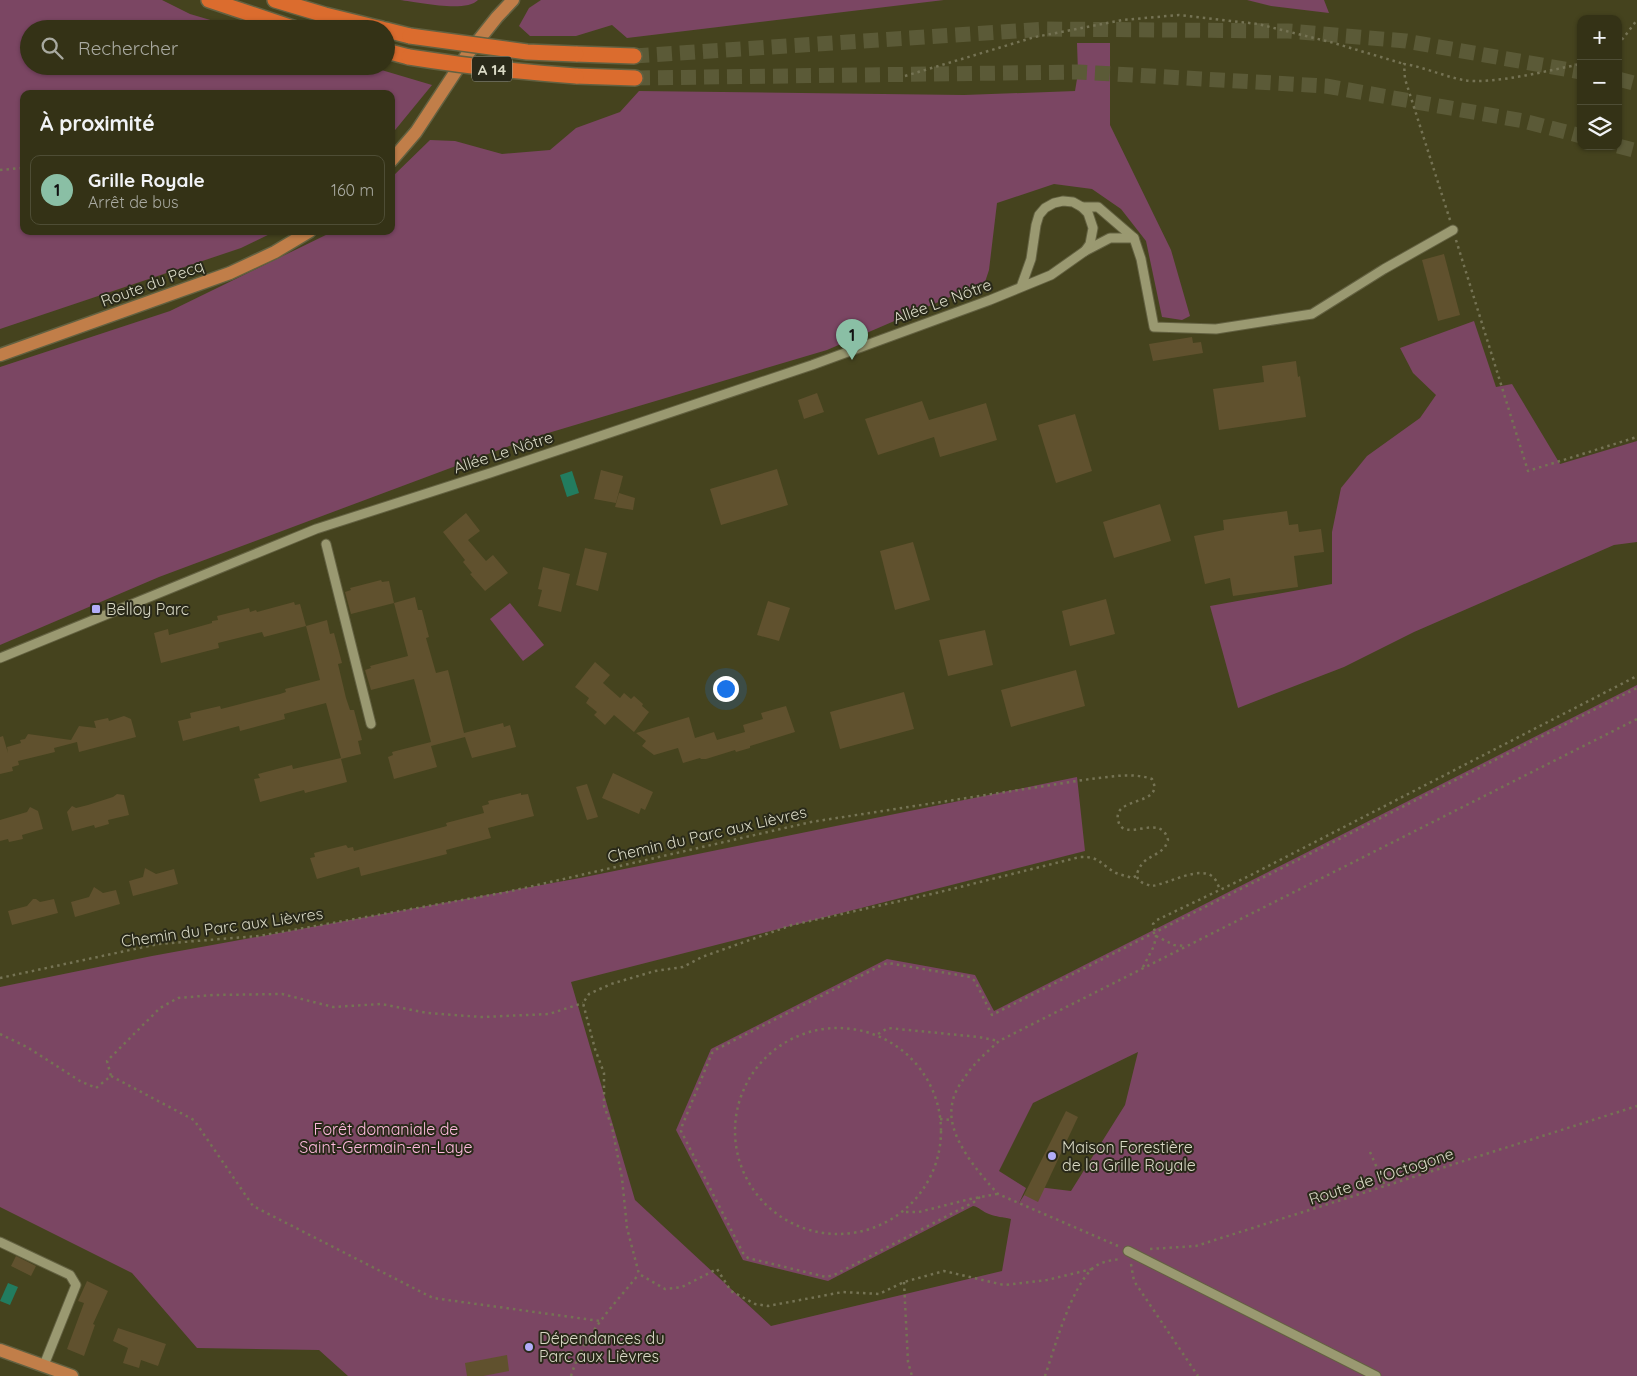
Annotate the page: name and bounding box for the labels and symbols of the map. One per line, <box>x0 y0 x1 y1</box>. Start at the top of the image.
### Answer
road number: A 14 <box>472 56 512 82</box>
street label: Route du Pecq <box>98 255 206 311</box>
street label: Allée Le Nôtre <box>890 274 994 328</box>
pin: 1 <box>836 319 868 360</box>
street label: Allée Le Nôtre <box>451 426 555 478</box>
place label: Belloy Parc <box>106 599 189 619</box>
marker: Belloy Parc <box>90 603 102 615</box>
your location <box>713 676 739 702</box>
street label: Chemin du Parc aux Lièvres <box>606 801 808 867</box>
street label: Chemin du Parc aux Lièvres <box>120 903 324 951</box>
park label: Forêt domaniale de Saint-Germain-en-Laye <box>299 1119 473 1157</box>
place label: Maison Forestière de la Grille Royale <box>1062 1137 1196 1175</box>
street label: Route de l'Octogone <box>1306 1143 1456 1209</box>
marker: Maison Forestière de la Grille Royale <box>1046 1150 1058 1162</box>
place label: Dépendances du Parc aux Lièvres <box>539 1328 665 1366</box>
marker: Dépendances du Parc aux Lièvres <box>523 1341 535 1353</box>

